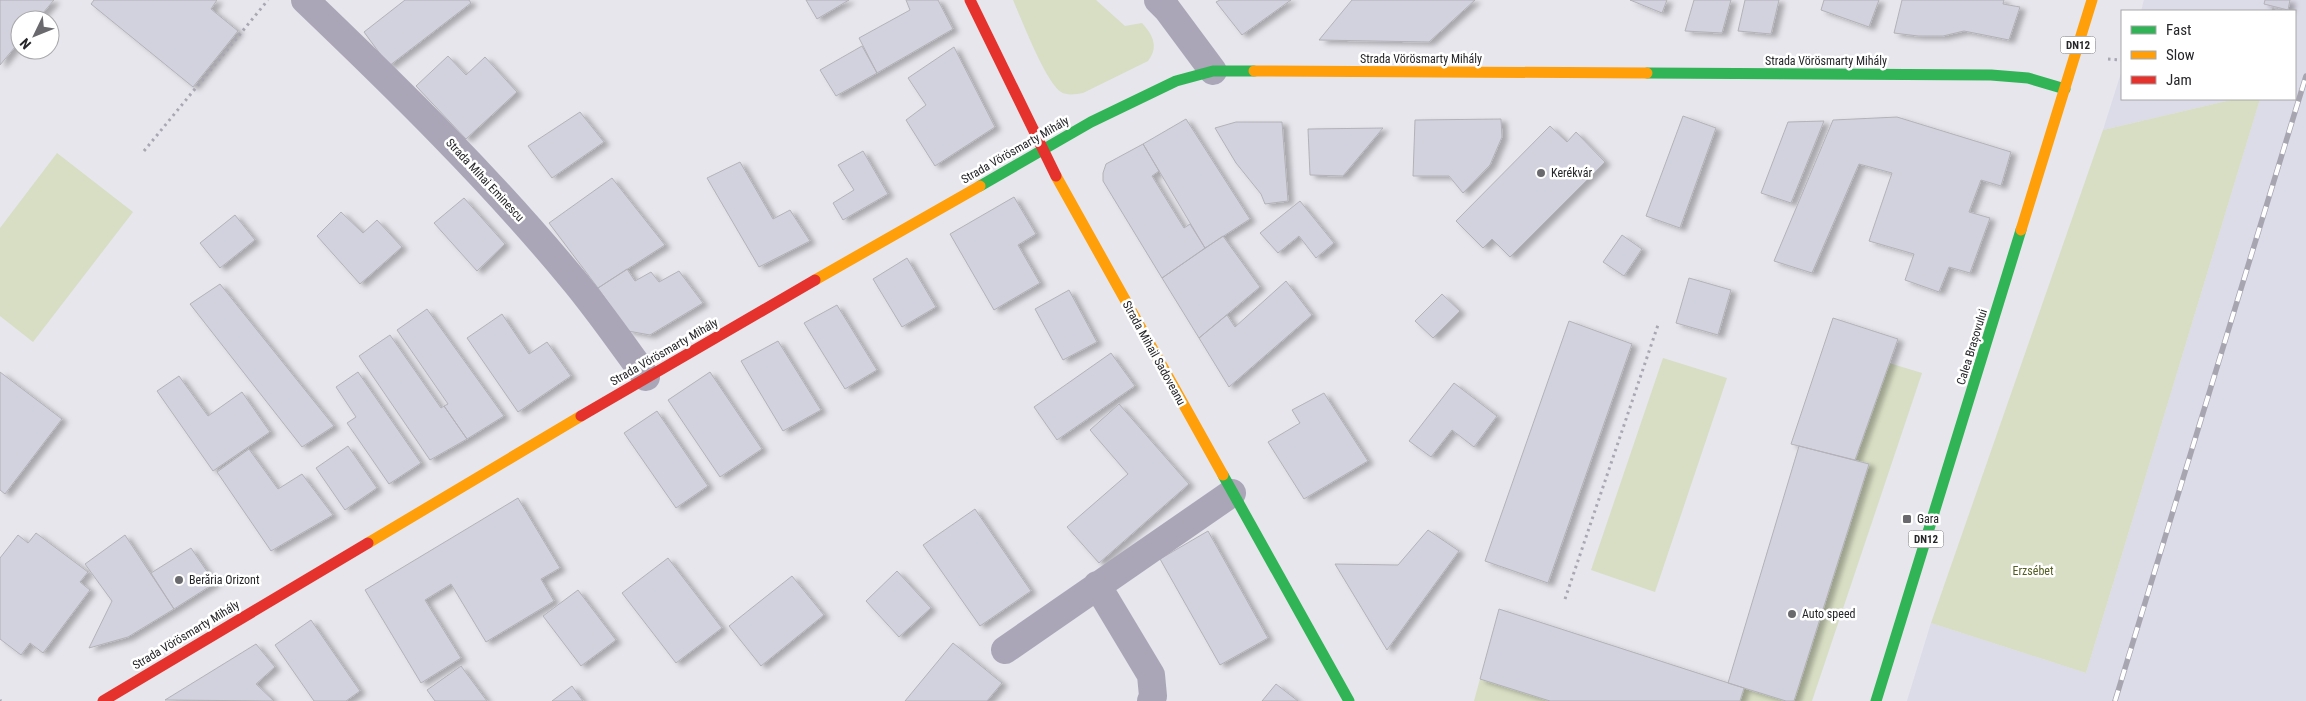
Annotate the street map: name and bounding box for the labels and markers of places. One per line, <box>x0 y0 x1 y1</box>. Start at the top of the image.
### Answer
place label: Kerékvár <box>1551 166 1592 180</box>
marker: Kerékvár <box>1535 167 1547 179</box>
place label: Gara <box>1917 512 1939 526</box>
marker: Gara <box>1901 513 1913 525</box>
place label: Berăria Orizont <box>189 573 260 587</box>
marker: Berăria Orizont <box>173 574 185 586</box>
place label: Auto speed <box>1802 607 1856 621</box>
marker: Auto speed <box>1786 608 1798 620</box>

